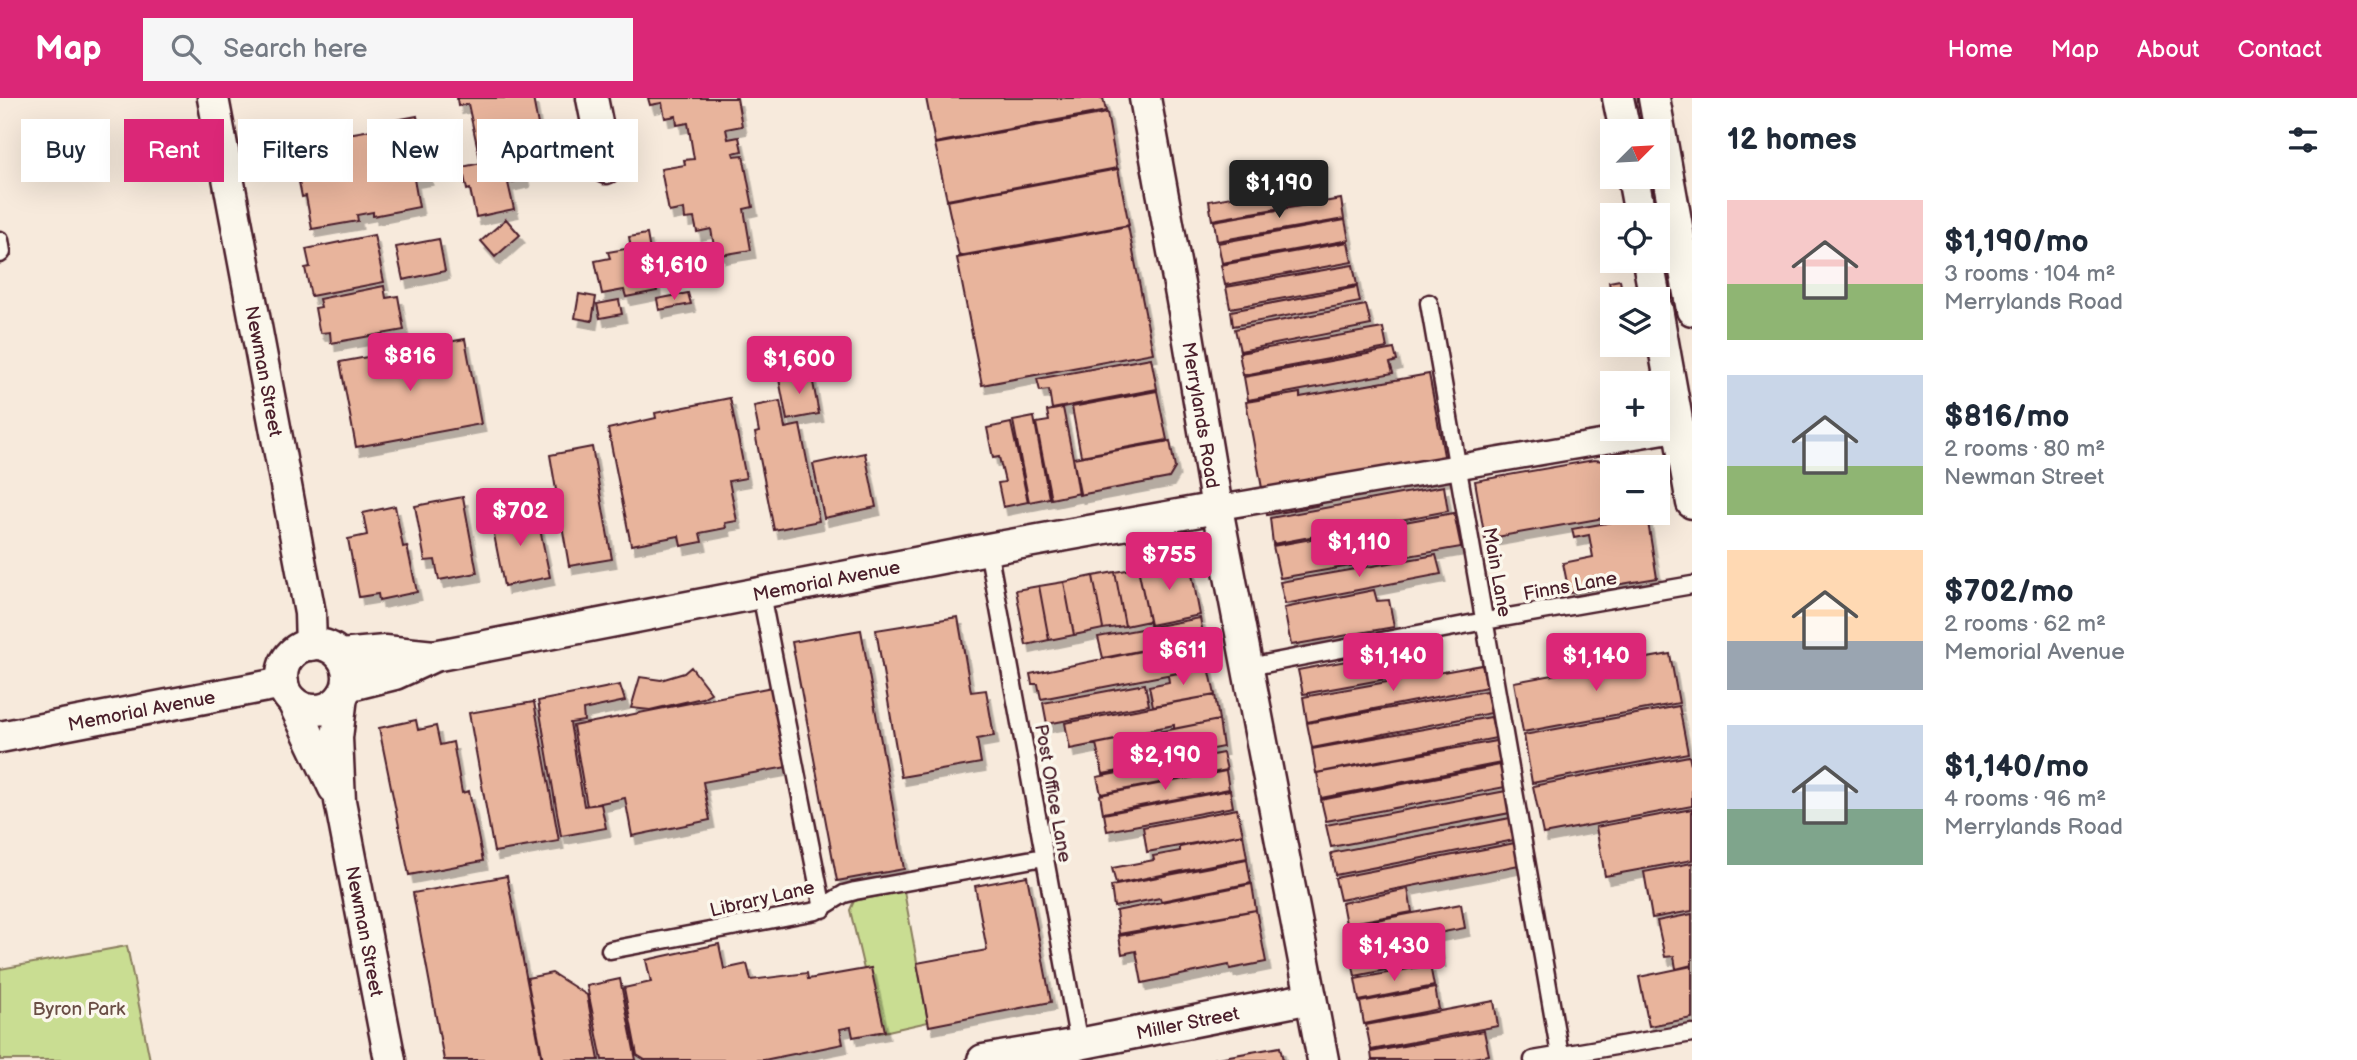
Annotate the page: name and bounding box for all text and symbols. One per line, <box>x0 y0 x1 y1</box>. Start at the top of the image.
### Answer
search box <box>143 18 633 81</box>
text: Map <box>35 29 101 69</box>
icon: search <box>167 30 205 68</box>
text: Search here <box>223 34 367 65</box>
text: Home <box>1948 35 2013 64</box>
text: Map <box>2051 35 2099 64</box>
text: About <box>2137 35 2199 64</box>
text: Contact <box>2237 35 2322 64</box>
chip: Buy <box>21 119 110 182</box>
chip: Rent <box>124 119 224 182</box>
chip: Filters <box>238 119 353 182</box>
chip: New <box>367 119 463 182</box>
chip: Apartment <box>477 119 638 182</box>
north arrow <box>1600 119 1670 189</box>
map controls <box>1600 119 1670 525</box>
icon: filters <box>2284 121 2322 159</box>
text: 12 homes <box>1727 122 1857 158</box>
pin: $1,190 <box>1222 160 1336 220</box>
text: $1,190 <box>1245 169 1313 197</box>
button: locate <box>1600 203 1670 273</box>
text: $1,190/mo <box>1944 224 2089 260</box>
icon: home <box>1783 228 1867 312</box>
pin: $1,610 <box>617 242 731 302</box>
text: $1,610 <box>640 251 708 279</box>
text: 3 rooms · 104 m² <box>1944 260 2115 288</box>
button: layers <box>1600 287 1670 357</box>
text: Merrylands Road <box>1944 288 2123 316</box>
street label: Newman Street <box>239 304 287 439</box>
pin: $816 <box>369 334 451 393</box>
pin: $1,600 <box>742 336 856 396</box>
street label: Merrylands Road <box>1176 340 1224 490</box>
text: $816 <box>384 342 436 370</box>
text: $1,600 <box>763 345 835 373</box>
button: + <box>1600 371 1670 441</box>
text: $816/mo <box>1944 399 2069 435</box>
icon: home <box>1783 403 1867 487</box>
text: 2 rooms · 80 m² <box>1944 435 2105 463</box>
button: − <box>1600 455 1670 525</box>
text: Newman Street <box>1944 463 2104 491</box>
pin: $702 <box>479 489 561 548</box>
text: $702 <box>492 497 548 525</box>
pin: $1,110 <box>1302 519 1416 579</box>
street label: Main Lane <box>1477 526 1516 619</box>
text: $1,110 <box>1327 528 1391 556</box>
pin: $755 <box>1128 532 1210 592</box>
text: $755 <box>1142 541 1196 569</box>
street label: Memorial Avenue <box>751 556 902 607</box>
street label: Finns Lane <box>1522 567 1619 606</box>
text: $702/mo <box>1944 574 2074 610</box>
icon: home <box>1783 578 1867 662</box>
text: 2 rooms · 62 m² <box>1944 610 2106 638</box>
pin: $611 <box>1142 628 1224 687</box>
pin: $1,140 <box>1336 634 1450 693</box>
pin: $1,140 <box>1539 634 1653 693</box>
text: $611 <box>1159 636 1207 664</box>
text: Memorial Avenue <box>1944 638 2125 666</box>
text: $1,140 <box>1359 642 1427 670</box>
text: $1,140 <box>1562 642 1630 670</box>
street label: Memorial Avenue <box>66 686 217 737</box>
street label: Post Office Lane <box>1029 722 1076 864</box>
pin: $2,190 <box>1108 732 1222 792</box>
text: $2,190 <box>1129 741 1201 769</box>
text: $1,140/mo <box>1944 749 2089 785</box>
icon: home <box>1783 753 1867 837</box>
text: 4 rooms · 96 m² <box>1944 785 2106 813</box>
text: Merrylands Road <box>1944 813 2123 841</box>
street label: Newman Street <box>340 864 388 999</box>
street label: Library Lane <box>708 876 817 923</box>
pin: $1,430 <box>1337 924 1451 983</box>
text: $1,430 <box>1358 932 1430 960</box>
park label: Byron Park <box>33 998 126 1021</box>
street label: Miller Street <box>1134 1002 1241 1045</box>

